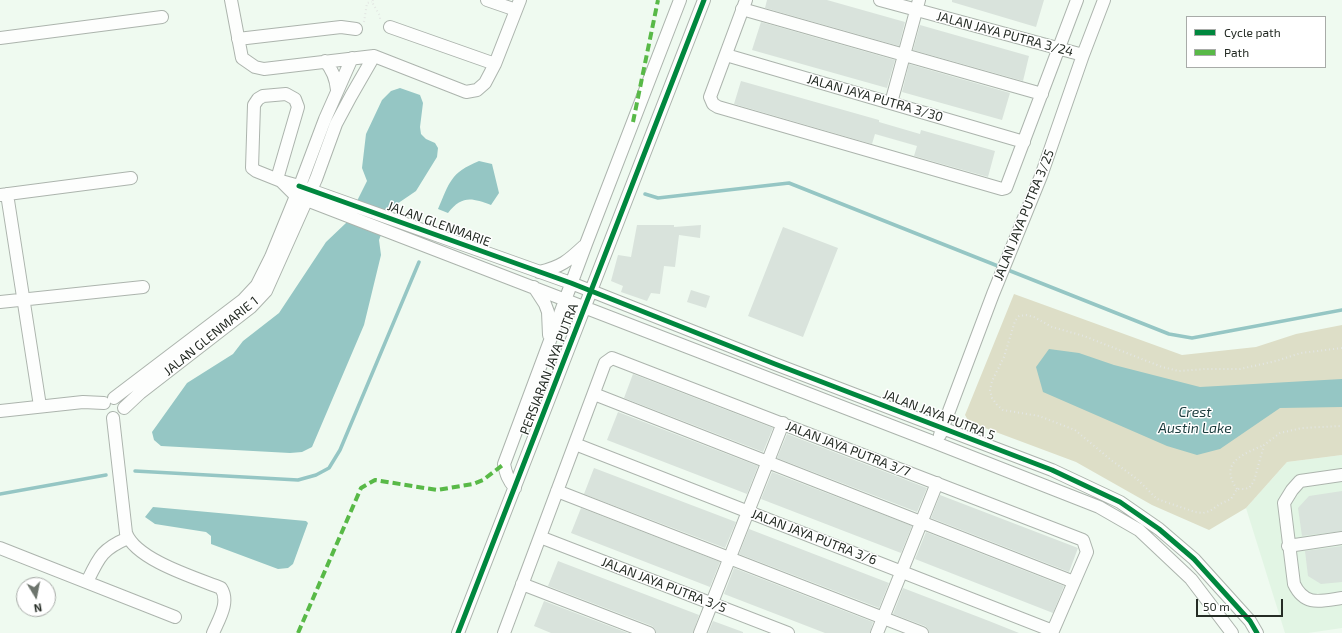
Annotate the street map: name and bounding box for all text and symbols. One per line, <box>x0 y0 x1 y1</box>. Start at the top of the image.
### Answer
street label: JALAN JAYA PUTRA 3/24 <box>935 8 1075 60</box>
legend <box>1186 16 1326 68</box>
text: Cycle path <box>1224 25 1281 39</box>
text: Path <box>1224 45 1249 59</box>
street label: JALAN JAYA PUTRA 3/30 <box>805 71 945 125</box>
street label: JALAN JAYA PUTRA 3/25 <box>991 147 1057 283</box>
street label: JALAN GLENMARIE <box>385 198 493 250</box>
street label: JALAN GLENMARIE 1 <box>161 293 261 379</box>
street label: PERSIARAN JAYA PUTRA <box>517 301 581 437</box>
street label: JALAN JAYA PUTRA 5 <box>881 386 997 444</box>
water label: Crest Austin Lake <box>1158 404 1232 436</box>
street label: JALAN JAYA PUTRA 3/7 <box>783 418 913 480</box>
street label: JALAN JAYA PUTRA 3/6 <box>749 506 879 568</box>
street label: JALAN JAYA PUTRA 3/5 <box>599 554 729 616</box>
north arrow <box>16 577 56 617</box>
scale bar <box>1198 591 1285 617</box>
text: 50 m <box>1203 599 1230 613</box>
text: N <box>33 601 43 615</box>

